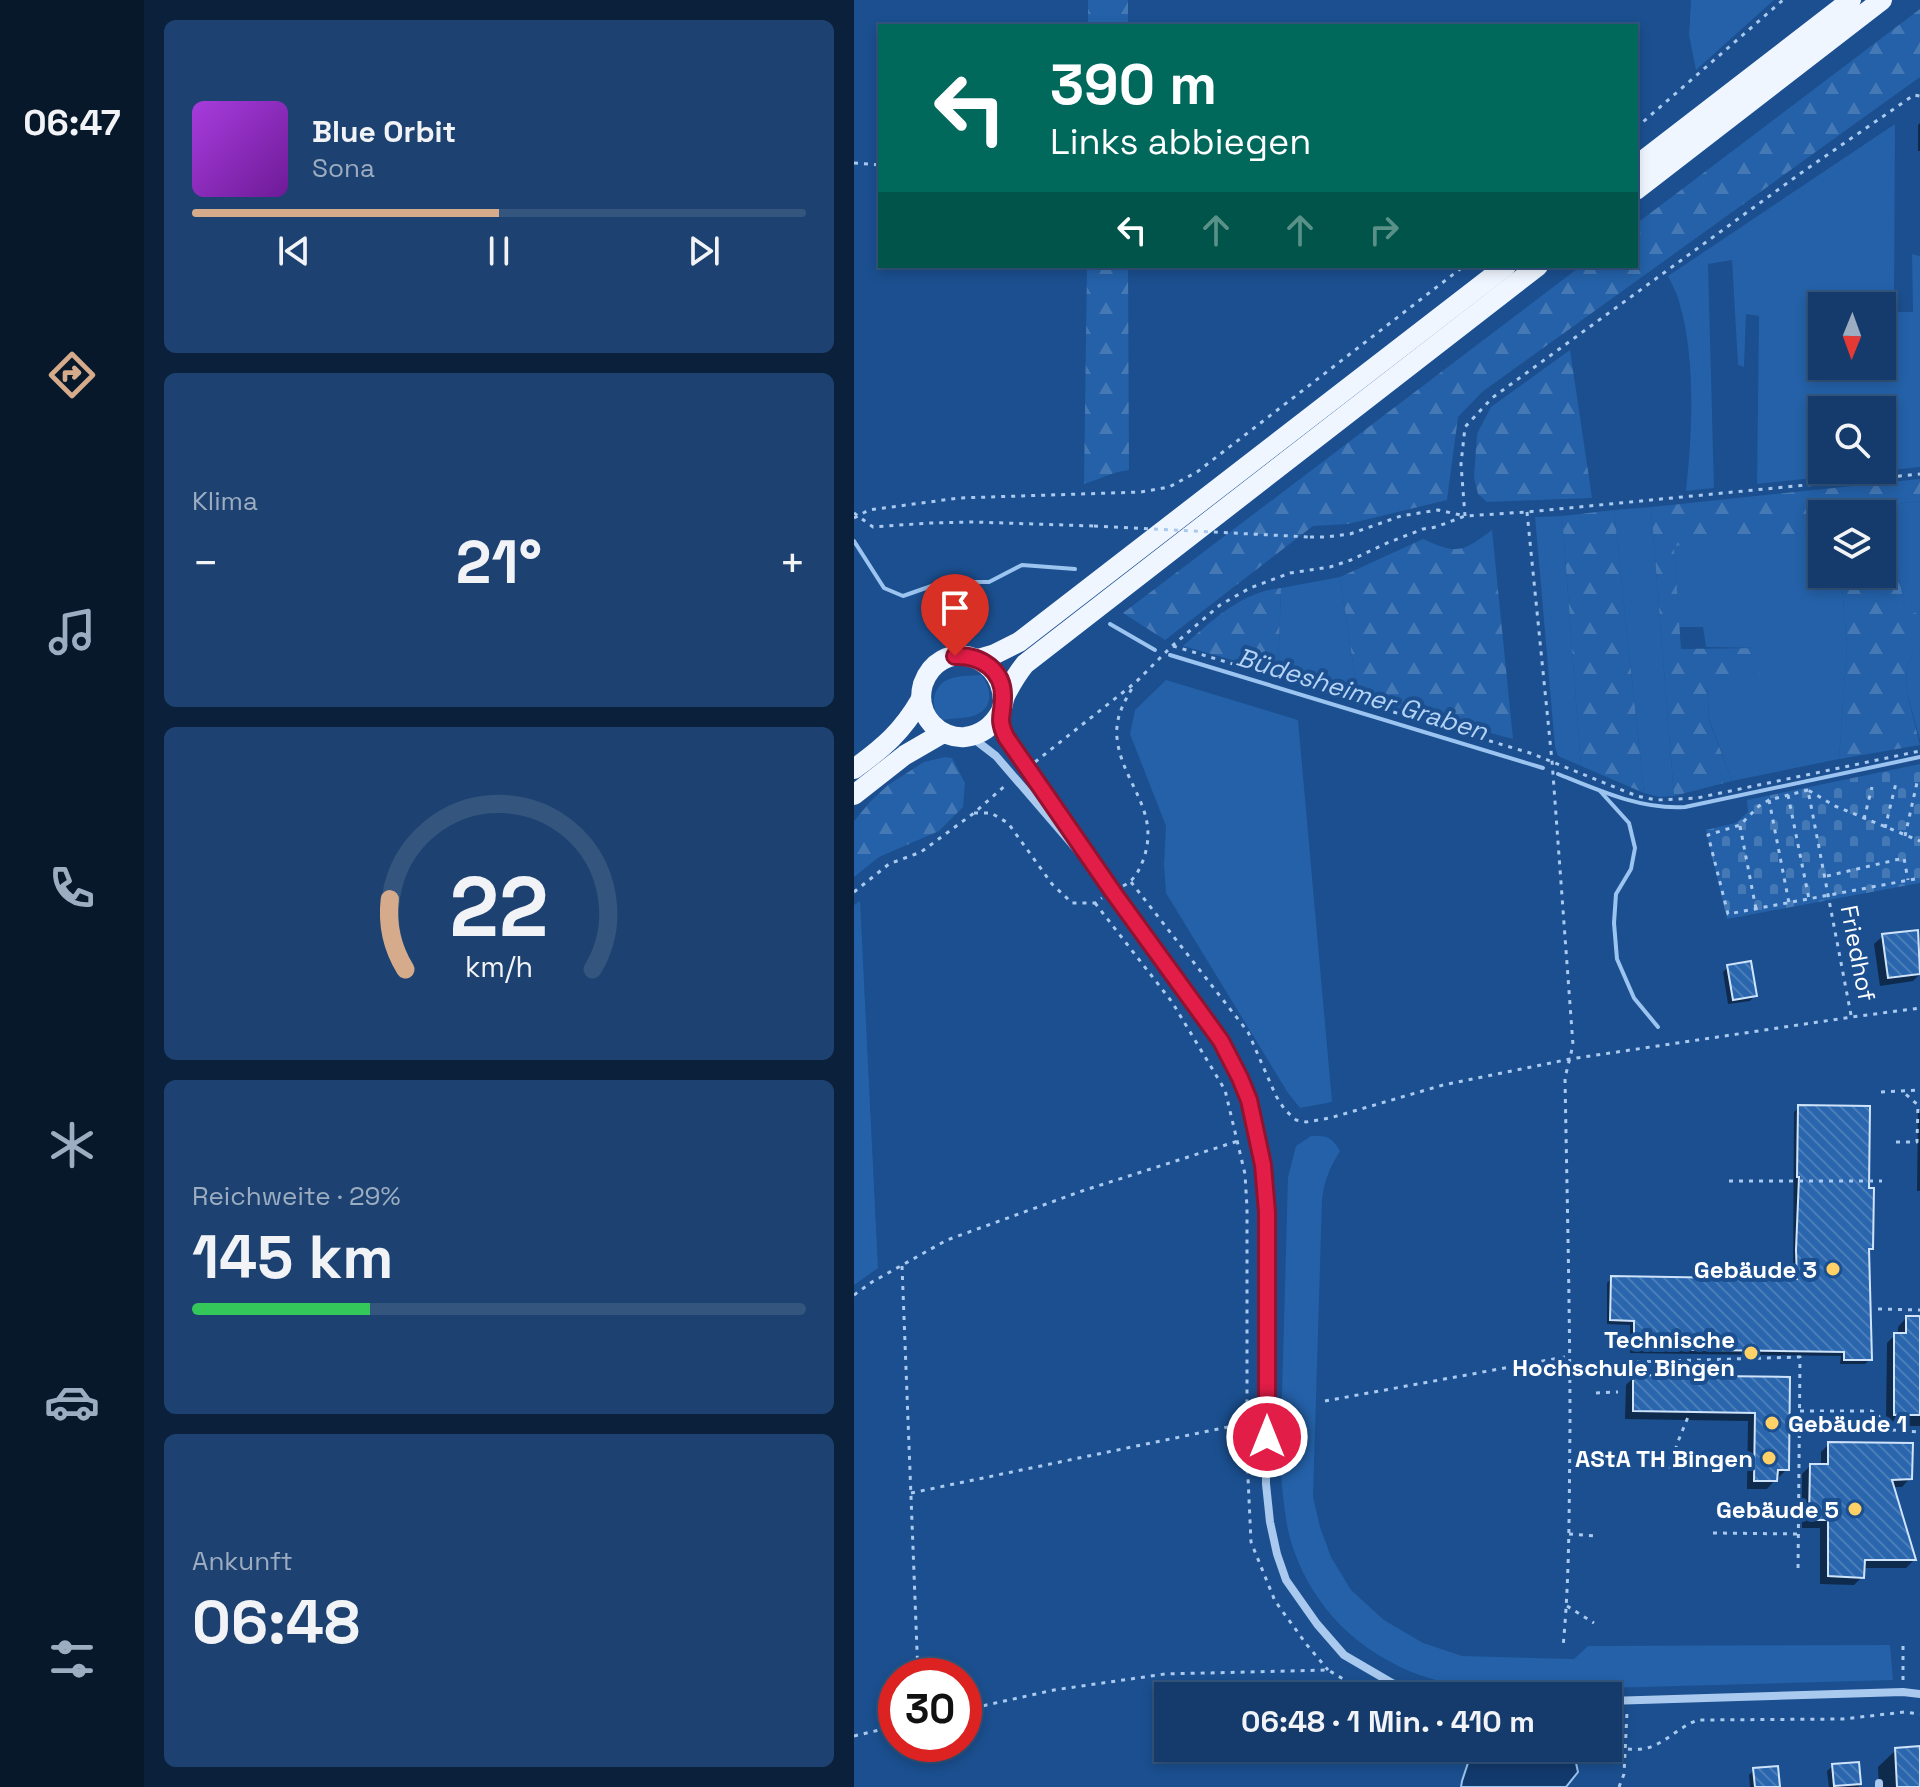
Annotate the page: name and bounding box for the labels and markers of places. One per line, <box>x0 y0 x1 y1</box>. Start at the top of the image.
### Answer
pin <box>921 574 989 656</box>
place label: Gebäude 3 <box>1694 1254 1817 1285</box>
marker: Gebäude 3 <box>1824 1260 1842 1278</box>
place label: Technische Hochschule Bingen <box>1512 1324 1735 1383</box>
marker: Technische Hochschule Bingen <box>1742 1344 1760 1362</box>
place label: Gebäude 1 <box>1788 1408 1907 1439</box>
marker: Gebäude 1 <box>1763 1414 1781 1432</box>
place label: AStA TH Bingen <box>1575 1443 1753 1474</box>
marker: AStA TH Bingen <box>1760 1449 1778 1467</box>
place label: Gebäude 5 <box>1716 1494 1839 1525</box>
marker: Gebäude 5 <box>1846 1500 1864 1518</box>

